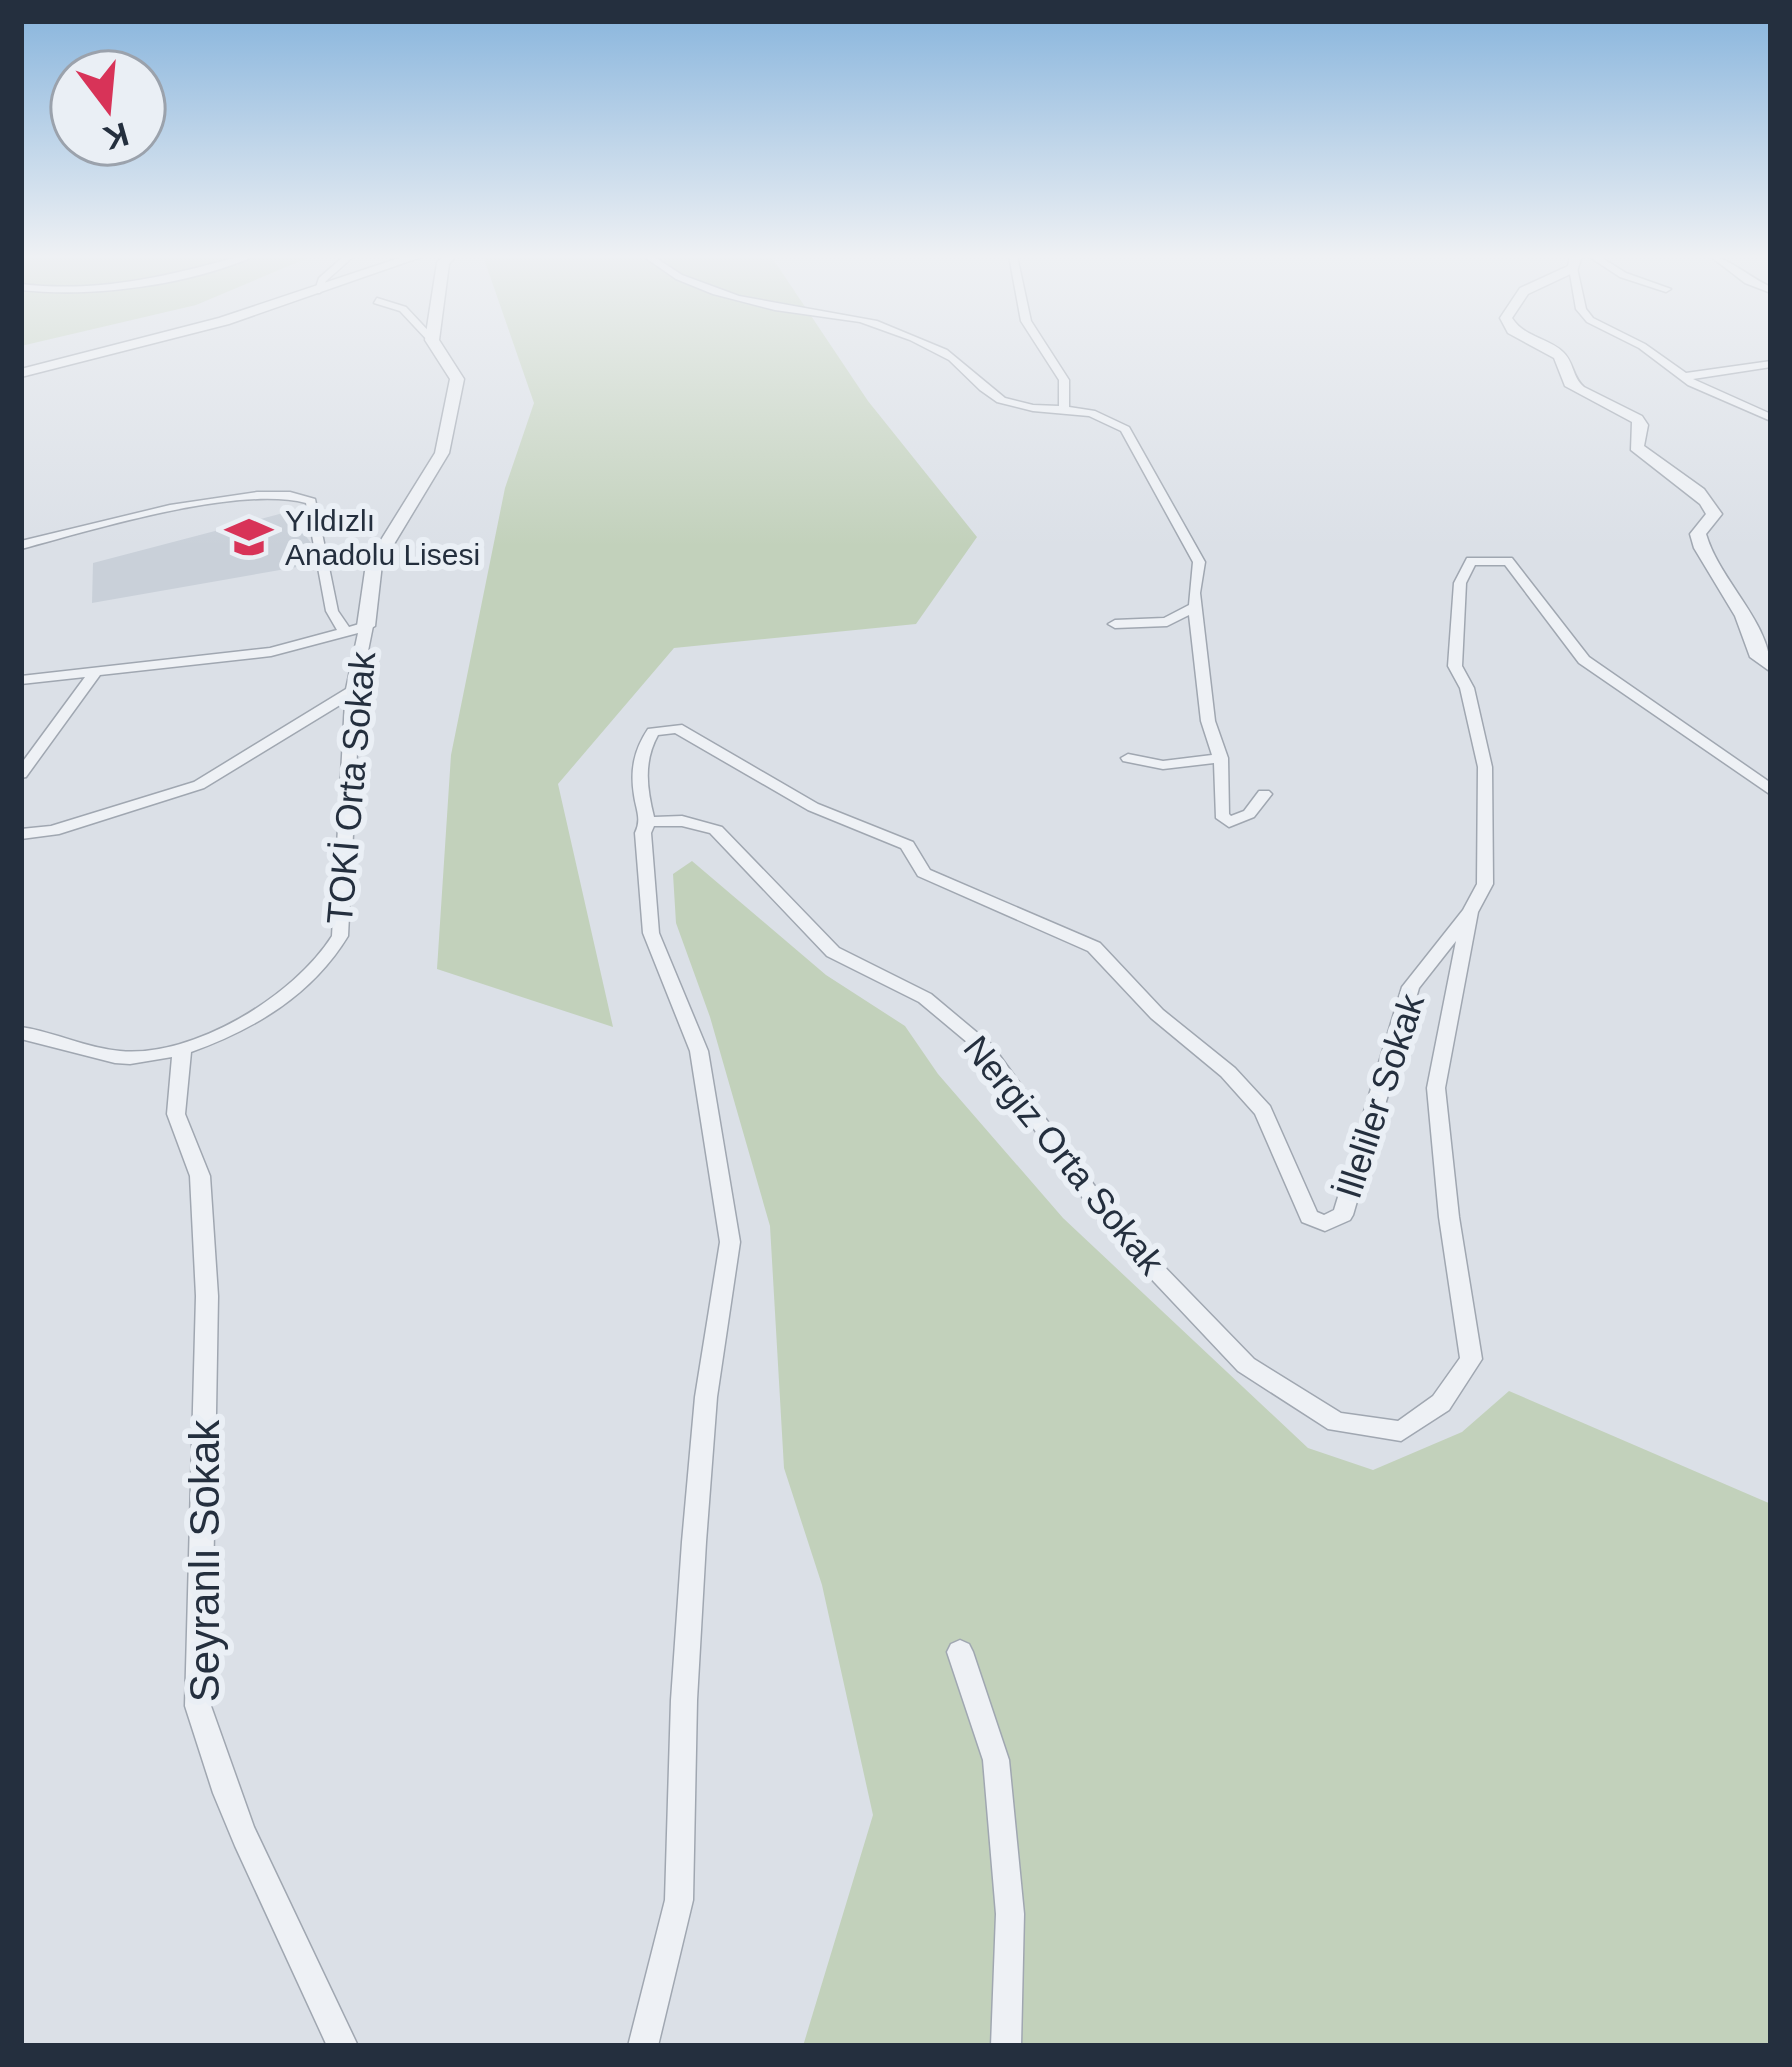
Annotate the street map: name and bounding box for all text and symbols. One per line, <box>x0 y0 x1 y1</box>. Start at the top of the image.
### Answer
north arrow <box>48 48 168 168</box>
text: K <box>99 115 133 157</box>
place label: Yıldızlı Anadolu Lisesi <box>285 504 480 571</box>
school or university icon: Yıldızlı Anadolu Lisesi <box>224 512 274 562</box>
street label: TOKİ Orta Sokak <box>319 649 383 926</box>
street label: İlleliler Sokak <box>1328 988 1433 1203</box>
street label: Nergiz Orta Sokak <box>956 1028 1173 1283</box>
street label: Seyranlı Sokak <box>181 1419 228 1702</box>

